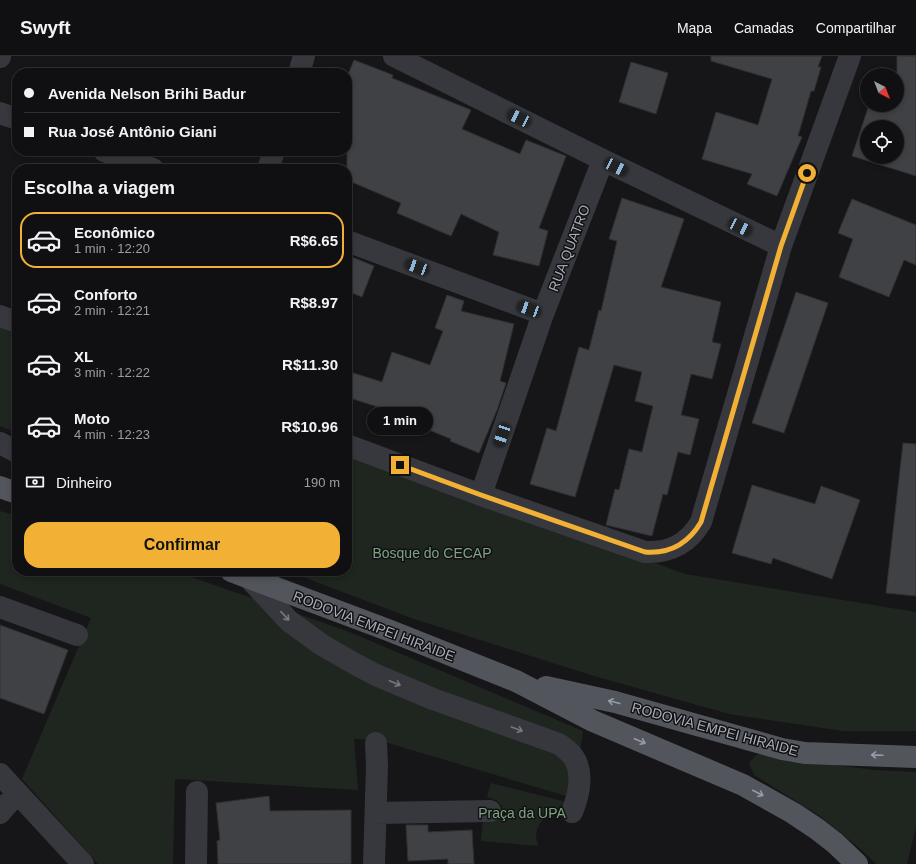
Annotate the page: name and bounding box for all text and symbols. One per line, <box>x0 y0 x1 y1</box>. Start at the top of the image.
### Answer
text: Swyft <box>20 17 71 38</box>
text: Mapa <box>677 20 712 36</box>
text: Camadas <box>734 20 794 36</box>
text: Compartilhar <box>816 20 896 36</box>
north arrow <box>860 68 904 112</box>
map controls <box>860 68 904 164</box>
text: Avenida Nelson Brihi Badur <box>48 85 246 102</box>
car <box>506 107 532 129</box>
button: locate <box>860 120 904 164</box>
text: Rua José Antônio Giani <box>48 123 217 140</box>
car <box>603 156 629 178</box>
route start <box>798 164 816 182</box>
text: Escolha a viagem <box>24 178 175 198</box>
street label: RUA QUATRO <box>545 202 593 294</box>
car <box>727 216 753 238</box>
icon: car <box>26 222 62 258</box>
text: Econômico <box>74 224 155 241</box>
text: R$6.65 <box>290 232 338 249</box>
text: 1 min · 12:20 <box>74 241 150 256</box>
car <box>404 257 430 277</box>
icon: car <box>26 284 62 320</box>
text: Conforto <box>74 286 137 303</box>
text: R$8.97 <box>290 294 338 311</box>
car <box>516 299 542 319</box>
text: 2 min · 12:21 <box>74 303 150 318</box>
icon: car <box>26 346 62 382</box>
text: XL <box>74 348 93 365</box>
text: R$11.30 <box>282 356 338 373</box>
text: 3 min · 12:22 <box>74 365 150 380</box>
callout: 1 min <box>367 407 433 435</box>
icon: car <box>26 408 62 444</box>
text: Moto <box>74 410 110 427</box>
text: 1 min <box>383 413 417 428</box>
text: R$10.96 <box>281 418 338 435</box>
car <box>492 422 512 448</box>
text: 4 min · 12:23 <box>74 427 150 442</box>
route end <box>391 456 409 474</box>
icon: cash <box>24 471 46 493</box>
text: Dinheiro <box>56 474 112 491</box>
text: 190 m <box>304 475 340 490</box>
button: Confirmar <box>24 522 340 568</box>
park label: Bosque do CECAP <box>372 545 492 561</box>
street label: RODOVIA EMPEI HIRAIDE <box>291 588 457 664</box>
one-way arrow <box>280 611 289 621</box>
one-way arrow <box>389 680 401 687</box>
one-way arrow <box>608 698 621 706</box>
street label: RODOVIA EMPEI HIRAIDE <box>630 699 800 759</box>
one-way arrow <box>510 725 522 733</box>
one-way arrow <box>633 737 645 745</box>
one-way arrow <box>871 752 884 759</box>
one-way arrow <box>752 790 764 798</box>
park label: Praça da UPA <box>478 805 566 821</box>

